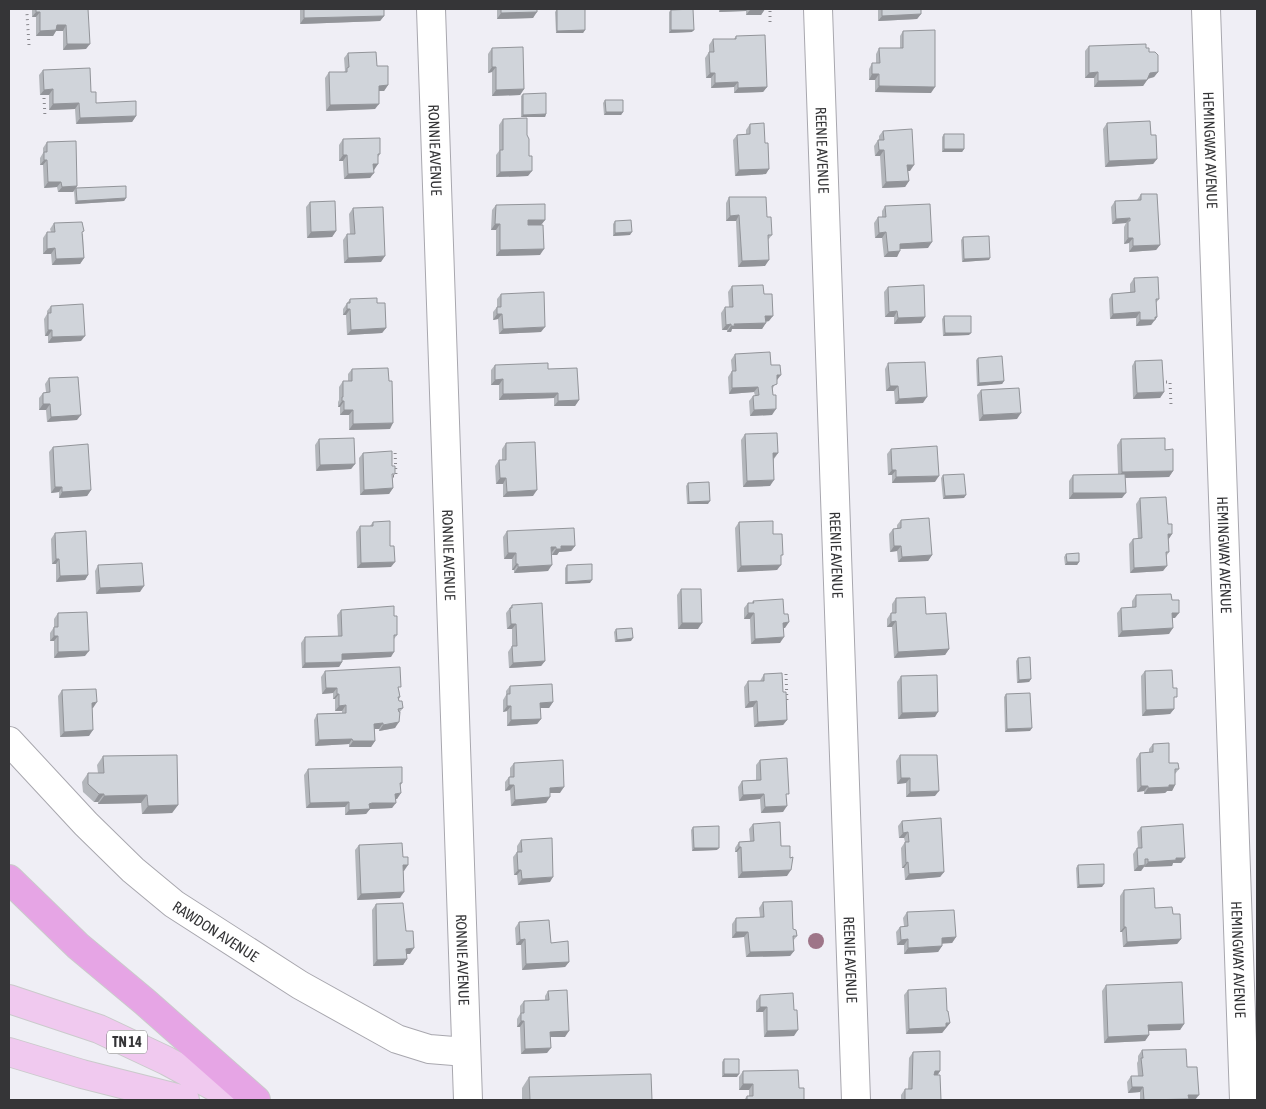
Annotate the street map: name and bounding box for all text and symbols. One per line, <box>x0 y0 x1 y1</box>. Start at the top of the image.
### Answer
street label: HEMINGWAY AVENUE <box>1200 91 1221 209</box>
street label: RONNIE AVENUE <box>426 104 446 196</box>
street label: REENIE AVENUE <box>813 106 833 194</box>
street label: HEMINGWAY AVENUE <box>1214 496 1236 614</box>
street label: RONNIE AVENUE <box>439 509 460 601</box>
street label: REENIE AVENUE <box>827 511 847 599</box>
street label: RAWDON AVENUE <box>170 897 262 965</box>
street label: HEMINGWAY AVENUE <box>1229 901 1250 1019</box>
street label: RONNIE AVENUE <box>453 914 473 1006</box>
street label: REENIE AVENUE <box>841 916 861 1003</box>
road number: TN 14 <box>107 1030 147 1054</box>

